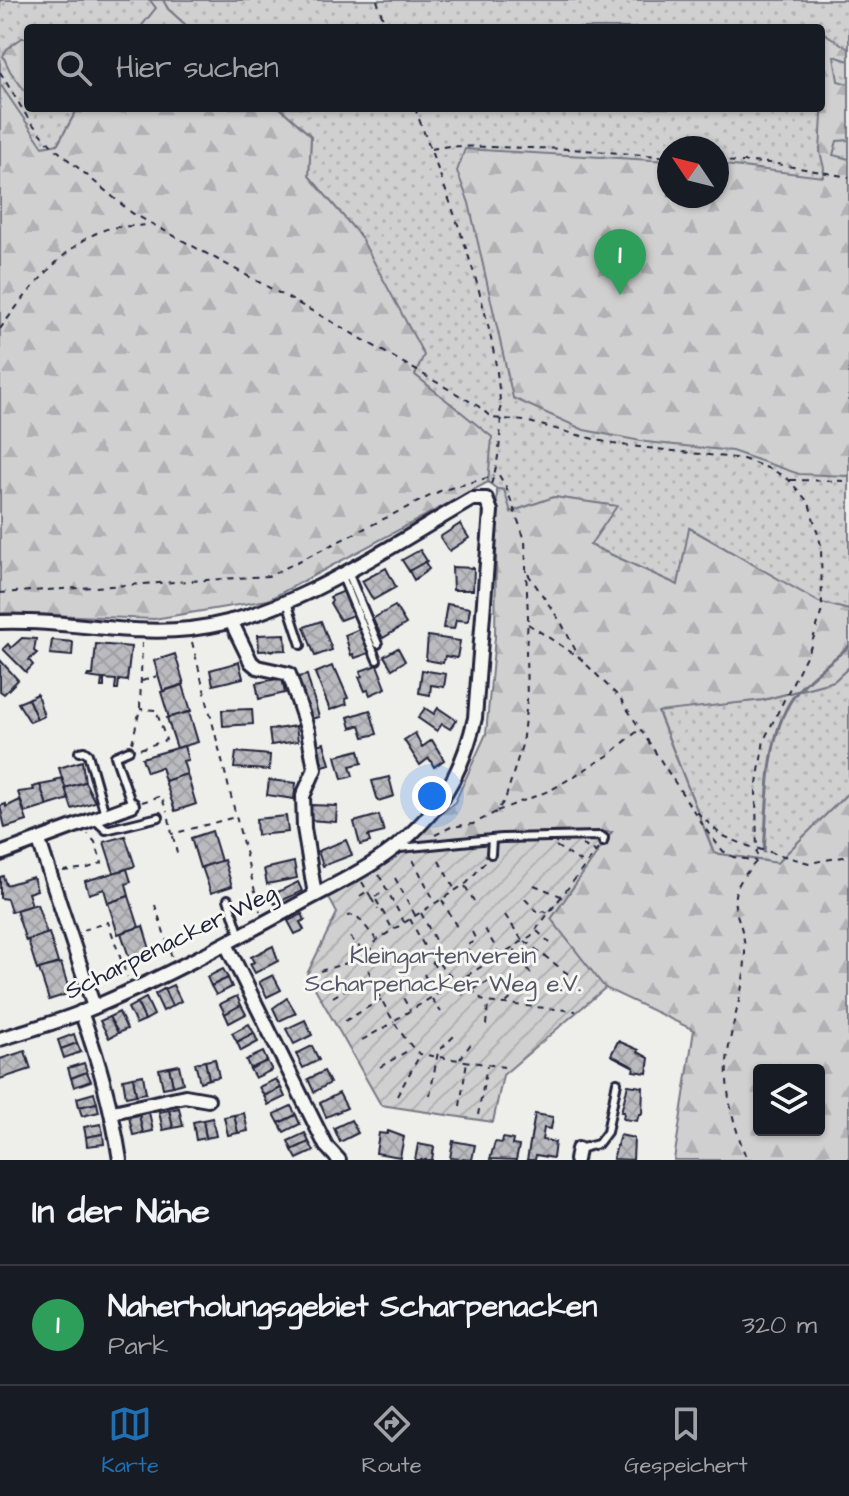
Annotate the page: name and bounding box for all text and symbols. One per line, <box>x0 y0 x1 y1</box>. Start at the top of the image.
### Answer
search box <box>24 24 825 112</box>
icon: search <box>52 46 96 90</box>
text: Hier suchen <box>116 47 279 89</box>
north arrow <box>657 136 729 208</box>
pin: 1 <box>594 229 646 295</box>
your location <box>412 776 452 816</box>
street label: Scharpenacker Weg <box>59 876 283 1009</box>
park label: Kleingartenverein Scharpenacker Weg e.V. <box>305 939 581 1002</box>
map controls <box>753 1064 825 1136</box>
button: layers <box>753 1064 825 1136</box>
text: In der Nähe <box>32 1188 210 1236</box>
text: Naherholungsgebiet Scharpenacken <box>108 1286 597 1328</box>
text: 1 <box>56 1307 60 1343</box>
text: 320 m <box>742 1307 817 1343</box>
text: Park <box>108 1328 168 1364</box>
tab: Karte <box>101 1402 159 1481</box>
tab: Route <box>362 1402 422 1481</box>
tab: Gespeichert <box>624 1402 748 1481</box>

